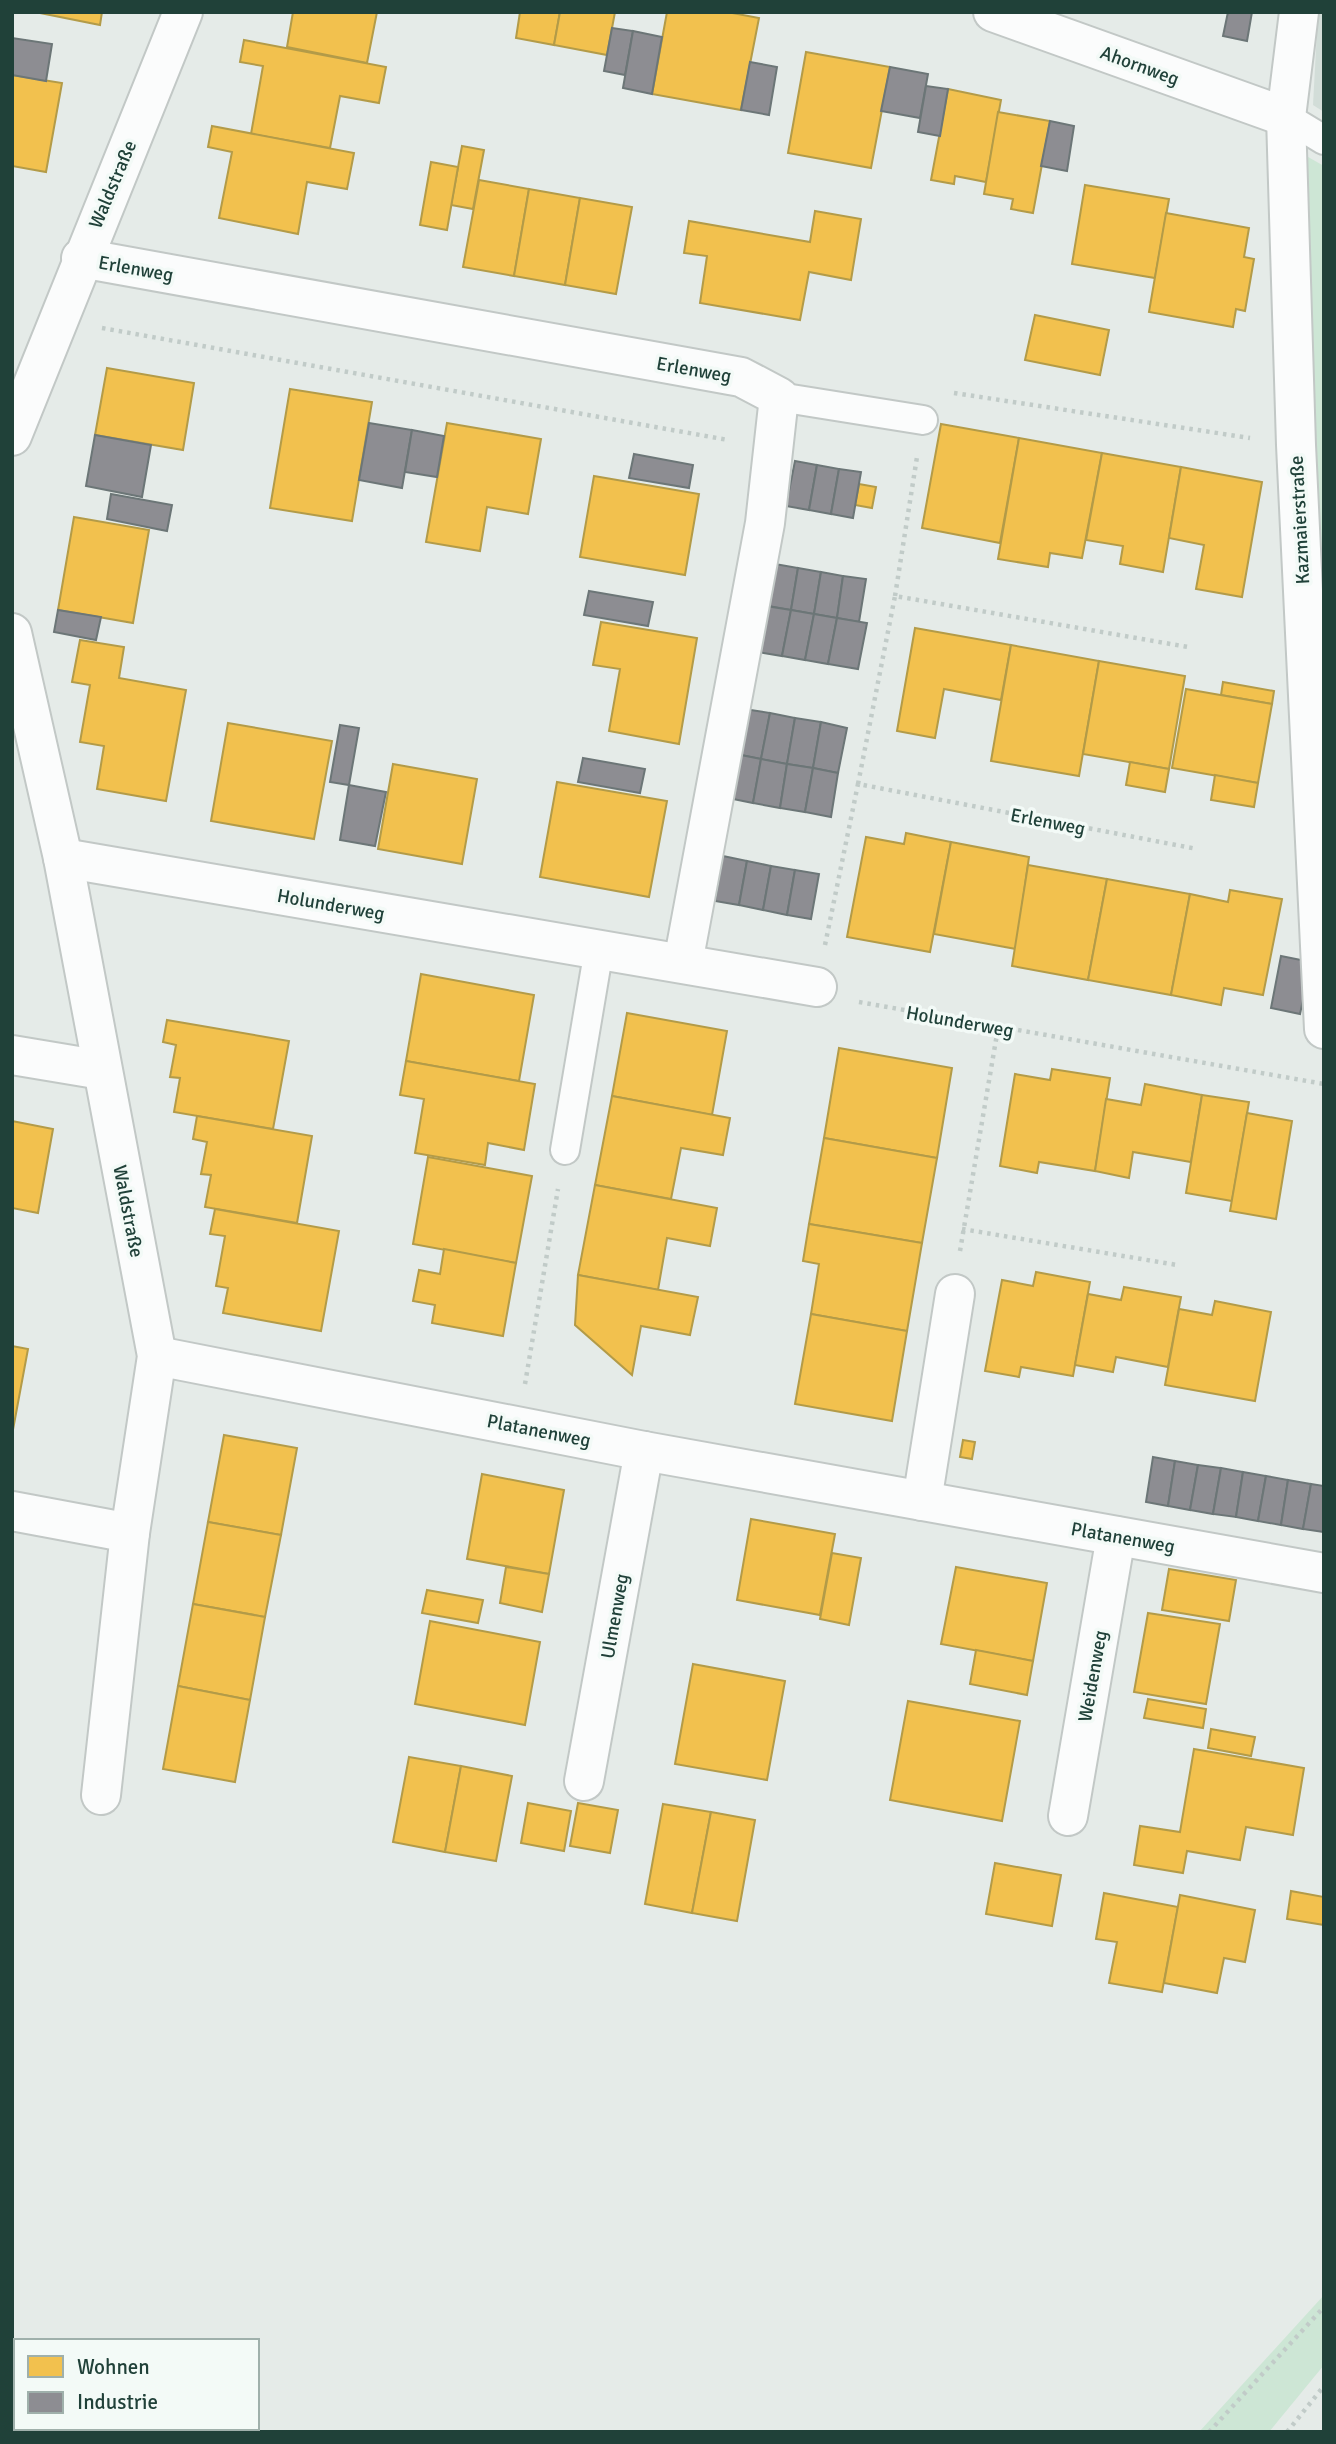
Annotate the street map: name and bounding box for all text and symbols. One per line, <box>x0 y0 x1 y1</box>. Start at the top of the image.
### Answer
street label: Ahornweg <box>1097 41 1182 91</box>
street label: Waldstraße <box>84 137 142 232</box>
street label: Erlenweg <box>96 251 175 287</box>
street label: Erlenweg <box>654 352 733 388</box>
street label: Kazmaierstraße <box>1285 455 1315 585</box>
street label: Erlenweg <box>1008 803 1087 841</box>
street label: Holunderweg <box>275 884 386 926</box>
street label: Holunderweg <box>904 1001 1015 1043</box>
street label: Waldstraße <box>107 1163 149 1259</box>
street label: Platanenweg <box>485 1409 593 1453</box>
street label: Platanenweg <box>1069 1517 1177 1559</box>
street label: Ulmenweg <box>596 1572 634 1661</box>
street label: Weidenweg <box>1073 1628 1113 1724</box>
legend <box>14 2339 259 2430</box>
text: Wohnen <box>77 2354 150 2380</box>
text: Industrie <box>77 2389 158 2415</box>

